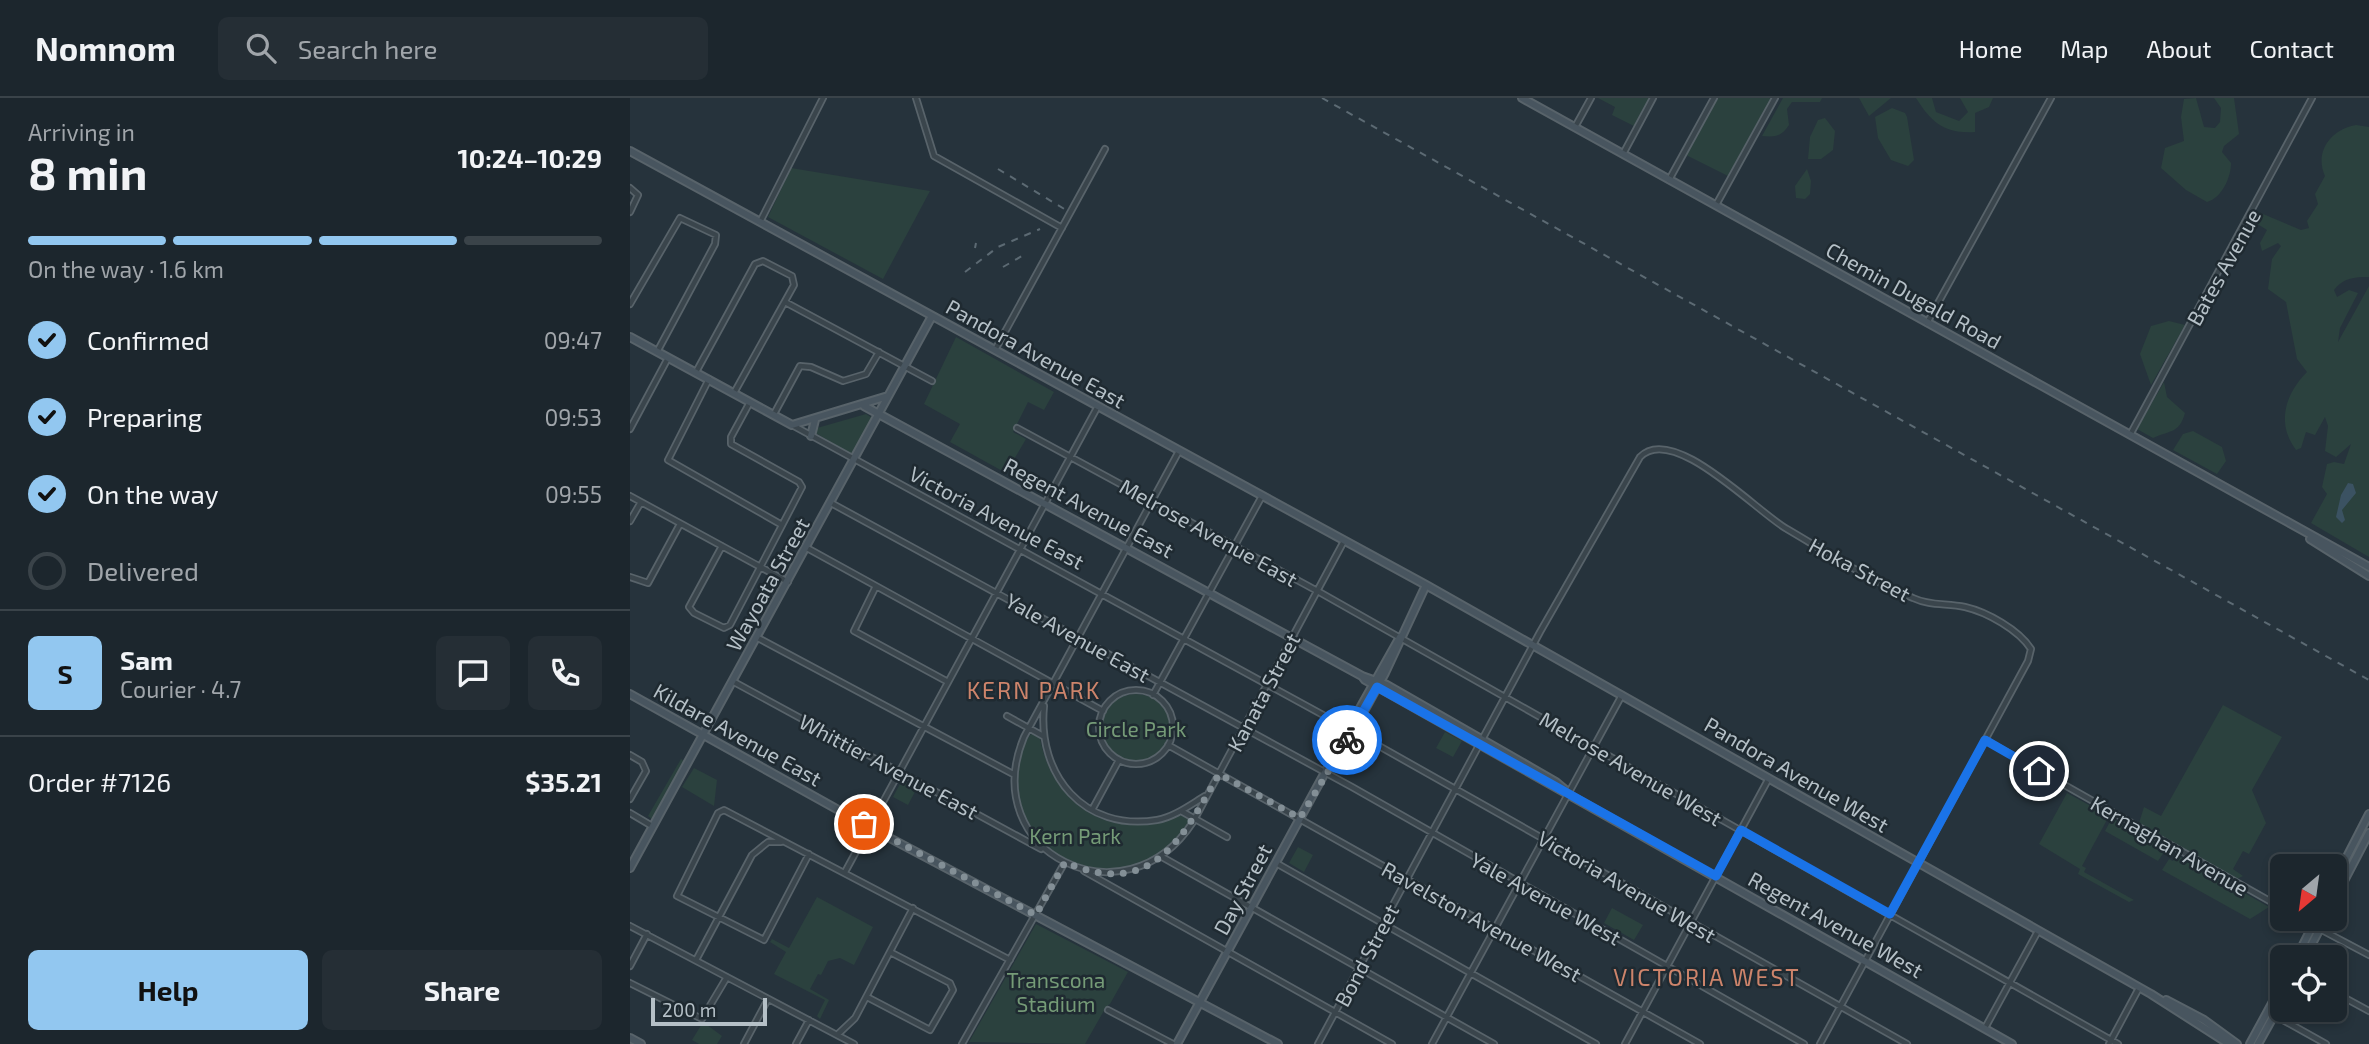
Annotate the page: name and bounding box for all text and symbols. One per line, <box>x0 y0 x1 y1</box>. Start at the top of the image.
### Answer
search box <box>218 17 708 80</box>
text: Nomnom <box>35 28 176 68</box>
icon: search <box>242 29 280 67</box>
text: Search here <box>298 33 437 64</box>
text: Home <box>1959 34 2022 63</box>
text: Map <box>2060 34 2108 63</box>
text: About <box>2146 34 2212 63</box>
text: Contact <box>2250 34 2334 63</box>
text: Arriving in <box>28 118 135 146</box>
text: 10:24–10:29 <box>458 142 602 173</box>
text: 8 min <box>28 144 147 199</box>
street label: Bates Avenue <box>2181 205 2265 329</box>
street label: Chemin Dugald Road <box>1822 236 2006 354</box>
text: On the way · 1.6 km <box>28 255 224 283</box>
street label: Pandora Avenue East <box>942 293 1130 413</box>
icon: check <box>28 321 66 359</box>
text: Confirmed <box>87 324 210 355</box>
text: 09:47 <box>544 326 602 354</box>
icon: check <box>28 398 66 436</box>
text: Preparing <box>87 401 202 432</box>
text: 09:53 <box>544 403 602 431</box>
street label: Regent Avenue East <box>1000 452 1178 562</box>
street label: Victoria Avenue East <box>905 460 1089 574</box>
street label: Melrose Avenue East <box>1116 473 1302 591</box>
icon: check <box>28 475 66 513</box>
text: On the way <box>87 478 218 509</box>
text: 09:55 <box>545 480 602 508</box>
street label: Wayoata Street <box>720 513 814 655</box>
street label: Hoka Street <box>1805 532 1915 606</box>
text: Delivered <box>87 555 199 586</box>
street label: Yale Avenue East <box>1002 587 1154 687</box>
street label: Kanata Street <box>1221 629 1305 755</box>
button: chat <box>436 636 510 710</box>
button: phone <box>528 636 602 710</box>
text: Sam <box>120 644 173 675</box>
text: S <box>57 658 73 689</box>
text: Courier · 4.7 <box>120 675 241 703</box>
district label: KERN PARK <box>967 676 1101 704</box>
street label: Kildare Avenue East <box>650 677 826 791</box>
courier <box>1312 705 1382 775</box>
street label: Melrose Avenue West <box>1535 706 1727 830</box>
street label: Whittier Avenue East <box>795 708 983 824</box>
street label: Pandora Avenue West <box>1701 711 1893 837</box>
park label: Circle Park <box>1086 716 1187 741</box>
icon: bike <box>1328 721 1366 759</box>
pin <box>2009 741 2069 801</box>
icon: home <box>2020 752 2058 790</box>
text: Order #7126 <box>28 766 171 797</box>
text: $35.21 <box>525 766 602 797</box>
street label: Kernaghan Avenue <box>2087 790 2253 900</box>
pin <box>834 794 894 854</box>
icon: bag <box>845 805 883 843</box>
park label: Kern Park <box>1029 823 1121 848</box>
street label: Victoria Avenue West <box>1533 825 1721 947</box>
street label: Day Street <box>1208 839 1276 939</box>
street label: Yale Avenue West <box>1466 846 1626 950</box>
north arrow <box>2270 854 2347 931</box>
map controls <box>2270 854 2347 1022</box>
street label: Ravelston Avenue West <box>1378 856 1586 986</box>
street label: Regent Avenue West <box>1744 866 1928 982</box>
street label: Bond Street <box>1329 900 1403 1010</box>
button: locate <box>2270 945 2347 1022</box>
button: Help <box>28 950 308 1030</box>
button: Share <box>322 950 602 1030</box>
district label: VICTORIA WEST <box>1613 963 1801 991</box>
park label: Transcona Stadium <box>1007 967 1105 1016</box>
scale bar <box>651 995 766 1027</box>
text: 200 m <box>662 998 716 1021</box>

